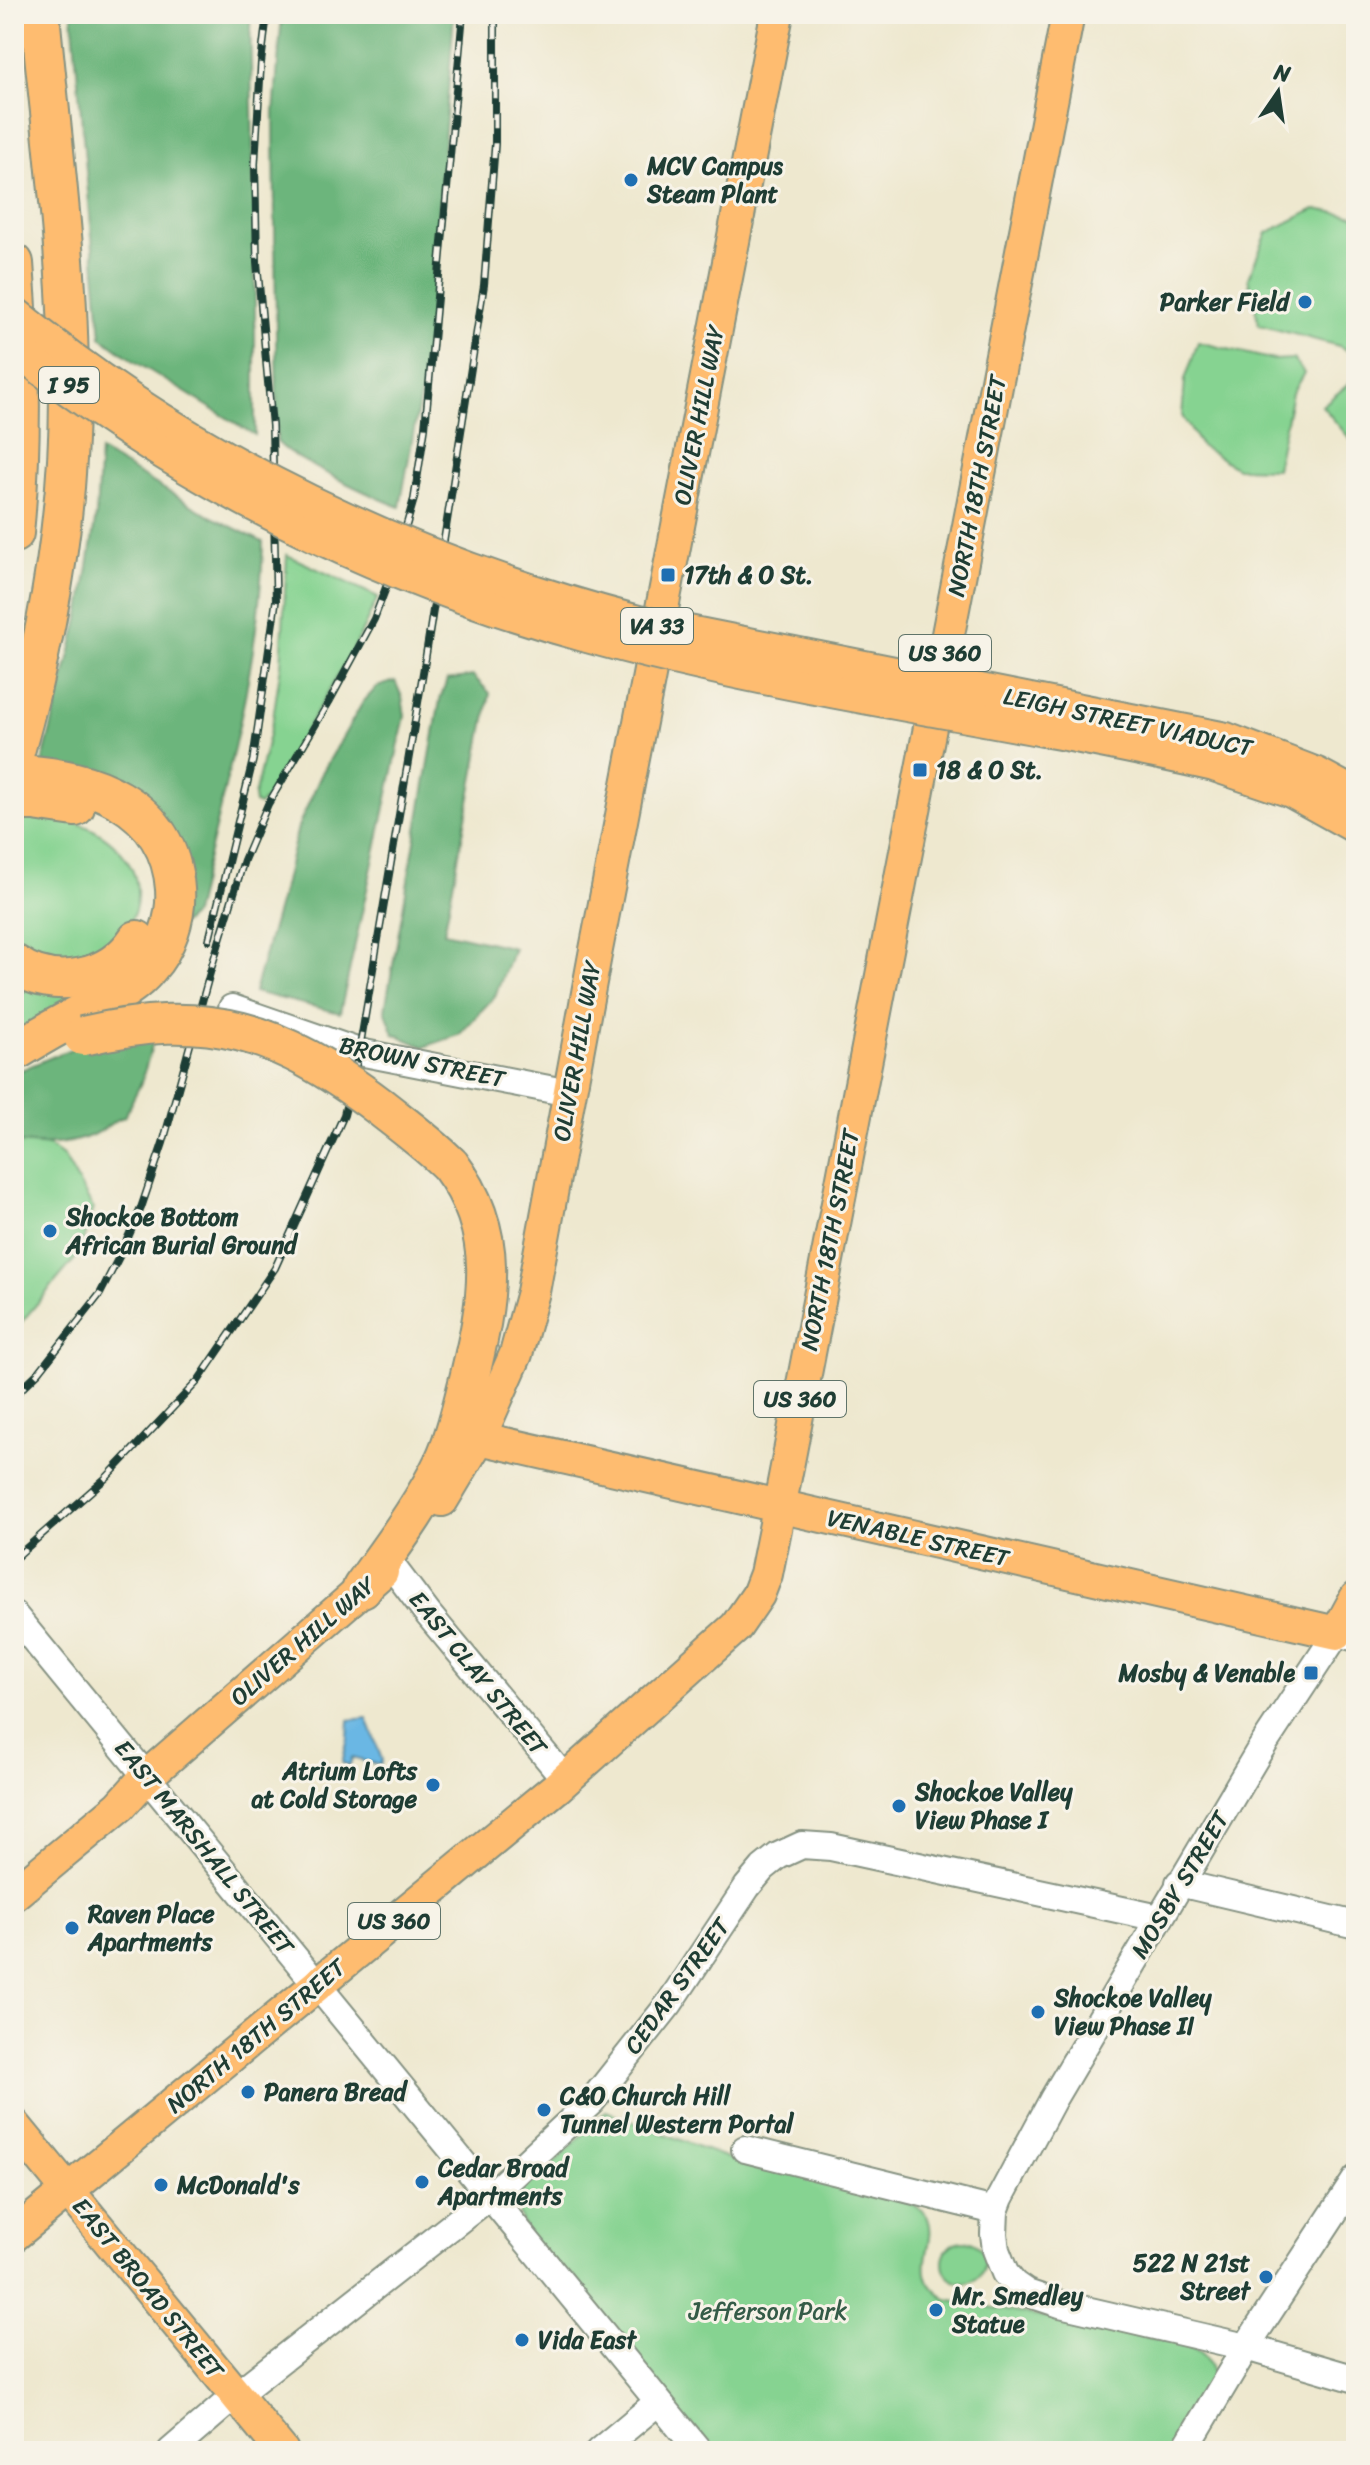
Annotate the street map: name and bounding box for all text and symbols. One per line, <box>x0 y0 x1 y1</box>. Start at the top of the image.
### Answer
north arrow <box>1238 52 1318 132</box>
text: N <box>1270 52 1295 94</box>
place label: MCV Campus Steam Plant <box>646 145 784 215</box>
marker: MCV Campus Steam Plant <box>622 171 640 189</box>
place label: Parker Field <box>1160 281 1291 323</box>
marker: Parker Field <box>1296 293 1314 311</box>
street label: OLIVER HILL WAY <box>661 321 737 509</box>
road number: I 95 <box>39 367 99 403</box>
street label: NORTH 18TH STREET <box>935 370 1019 600</box>
place label: 17th & O St. <box>684 554 813 596</box>
marker: 17th & O St. <box>659 566 677 584</box>
road number: VA 33 <box>621 608 693 644</box>
road number: US 360 <box>899 635 991 671</box>
street label: LEIGH STREET VIADUCT <box>1000 675 1258 769</box>
place label: 18 & O St. <box>936 749 1043 791</box>
marker: 18 & O St. <box>911 761 929 779</box>
street label: OLIVER HILL WAY <box>540 957 614 1145</box>
street label: BROWN STREET <box>335 1024 510 1100</box>
street label: NORTH 18TH STREET <box>788 1124 872 1354</box>
place label: Shockoe Bottom African Burial Ground <box>65 1196 299 1266</box>
marker: Shockoe Bottom African Burial Ground <box>41 1222 59 1240</box>
road number: US 360 <box>754 1381 846 1417</box>
street label: VENABLE STREET <box>823 1497 1014 1580</box>
street label: OLIVER HILL WAY <box>220 1565 386 1717</box>
street label: EAST CLAY STREET <box>398 1581 559 1767</box>
place label: Mosby & Venable <box>1118 1652 1295 1694</box>
marker: Mosby & Venable <box>1302 1664 1320 1682</box>
street label: EAST MARSHALL STREET <box>103 1730 306 1966</box>
place label: Atrium Lofts at Cold Storage <box>251 1750 418 1820</box>
place label: Shockoe Valley View Phase I <box>914 1771 1073 1841</box>
marker: Atrium Lofts at Cold Storage <box>424 1776 442 1794</box>
marker: Shockoe Valley View Phase I <box>890 1797 908 1815</box>
street label: MOSBY STREET <box>1119 1802 1241 1967</box>
place label: Raven Place Apartments <box>87 1893 215 1963</box>
road number: US 360 <box>348 1903 440 1939</box>
street label: CEDAR STREET <box>613 1907 742 2063</box>
marker: Raven Place Apartments <box>63 1919 81 1937</box>
street label: NORTH 18TH STREET <box>156 1947 357 2124</box>
place label: Shockoe Valley View Phase II <box>1053 1977 1212 2047</box>
marker: Shockoe Valley View Phase II <box>1029 2003 1047 2021</box>
place label: Panera Bread <box>264 2071 408 2113</box>
place label: C&O Church Hill Tunnel Western Portal <box>559 2075 795 2145</box>
marker: Panera Bread <box>239 2083 257 2101</box>
marker: C&O Church Hill Tunnel Western Portal <box>535 2101 553 2119</box>
place label: Cedar Broad Apartments <box>437 2147 570 2217</box>
place label: McDonald's <box>176 2164 301 2206</box>
marker: Cedar Broad Apartments <box>413 2173 431 2191</box>
marker: McDonald's <box>152 2176 170 2194</box>
street label: EAST BROAD STREET <box>61 2188 236 2390</box>
place label: 522 N 21st Street <box>1133 2242 1251 2312</box>
marker: 522 N 21st Street <box>1257 2268 1275 2286</box>
place label: Mr. Smedley Statue <box>951 2275 1084 2345</box>
park label: Jefferson Park <box>688 2290 847 2332</box>
marker: Mr. Smedley Statue <box>927 2301 945 2319</box>
place label: Vida East <box>538 2319 637 2361</box>
marker: Vida East <box>513 2331 531 2349</box>

